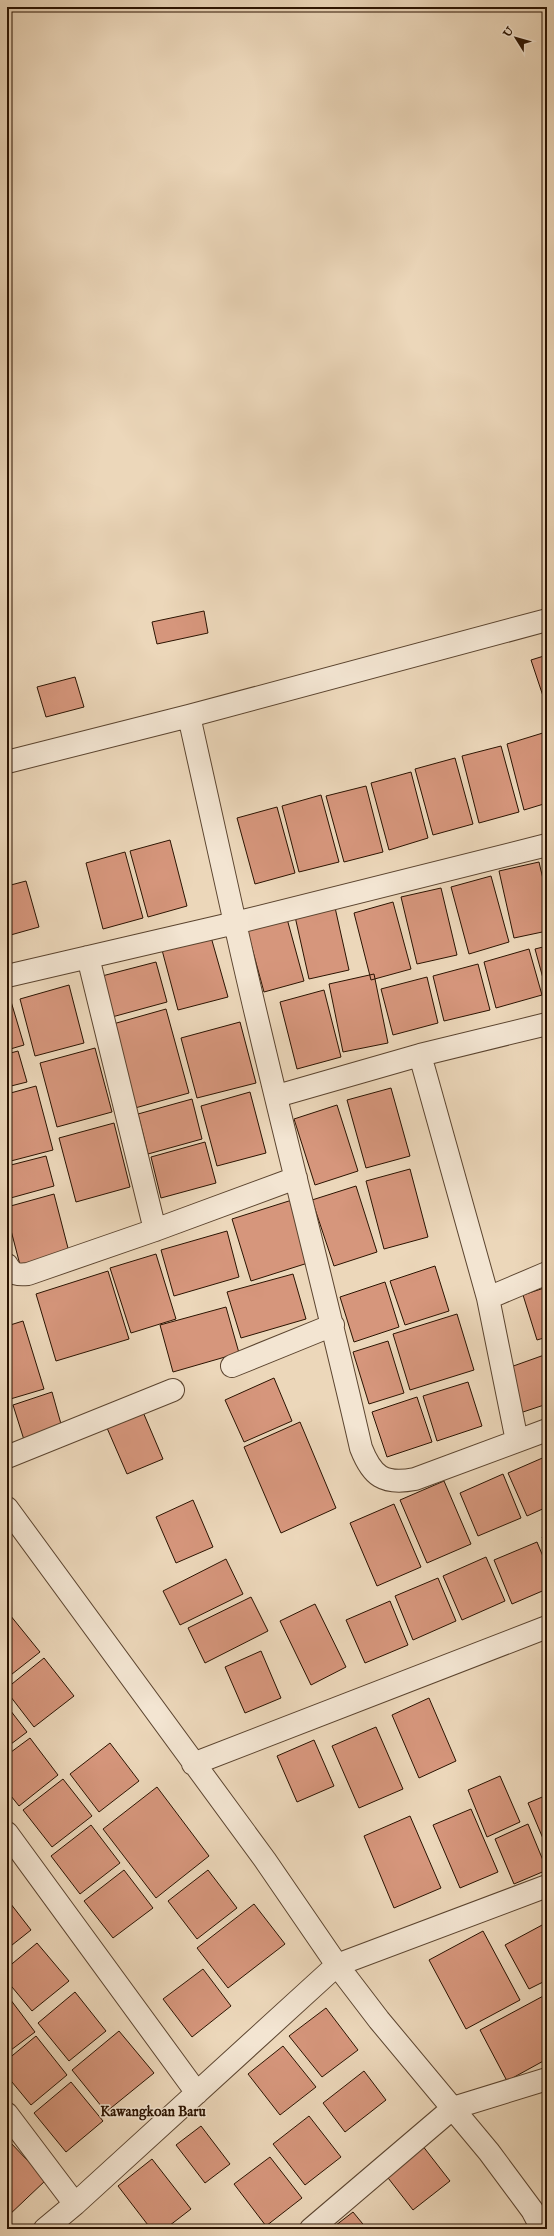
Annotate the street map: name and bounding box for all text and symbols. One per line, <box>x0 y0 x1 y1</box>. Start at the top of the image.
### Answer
north arrow <box>496 18 536 58</box>
text: U <box>500 24 518 41</box>
district label: Kawangkoan Baru <box>100 2103 206 2121</box>

